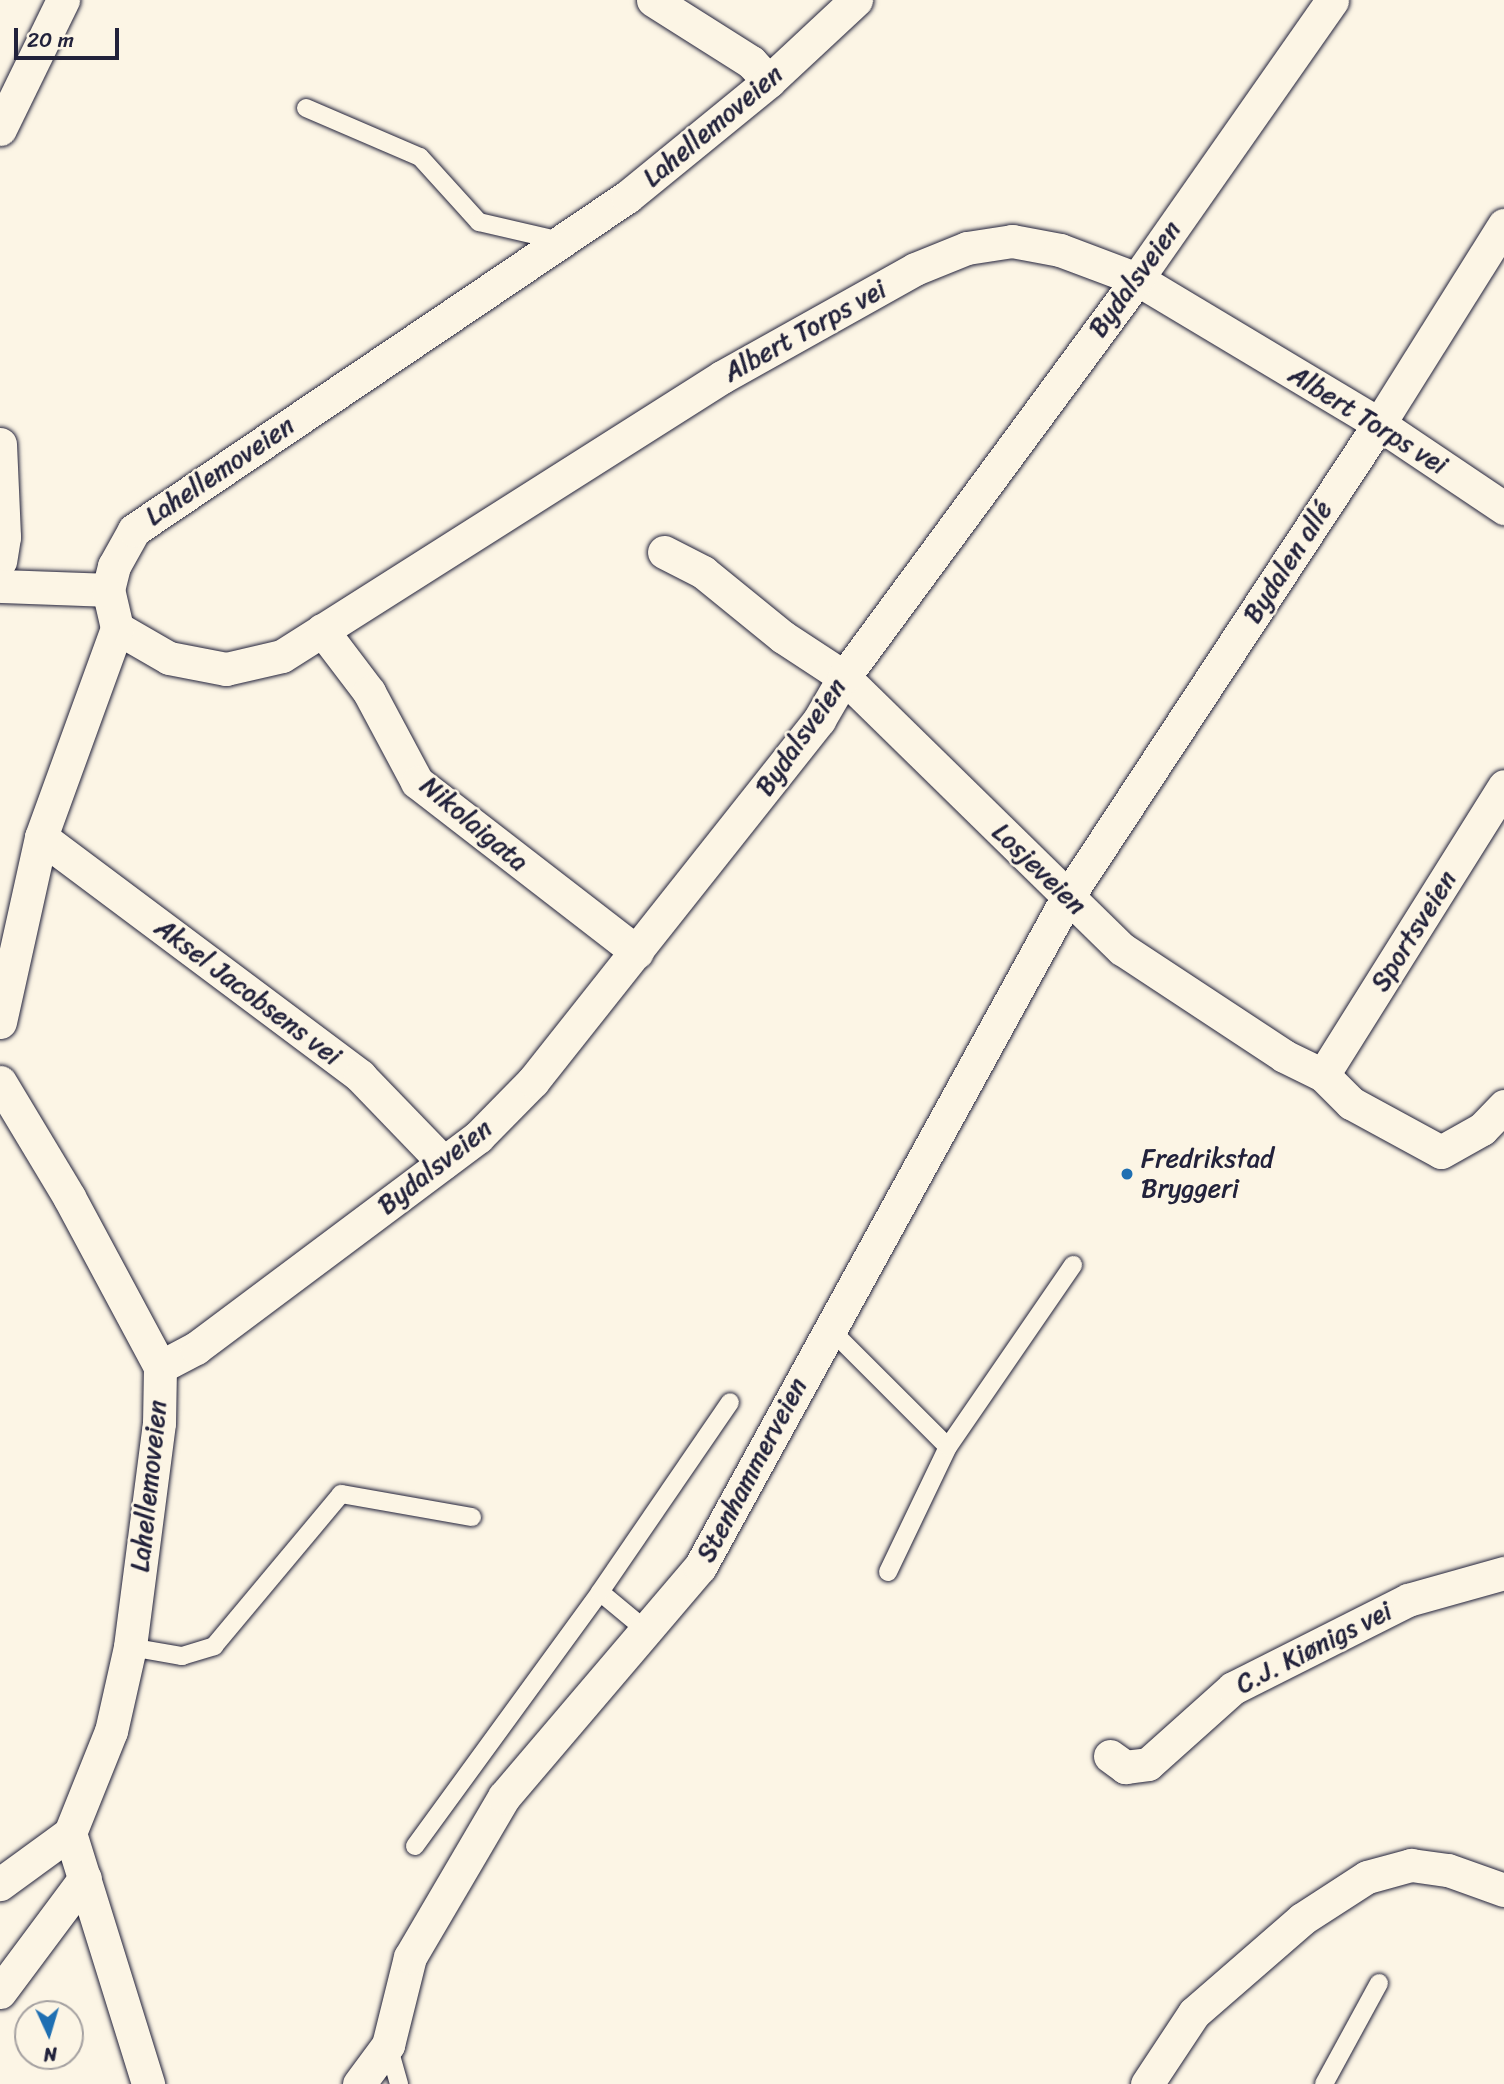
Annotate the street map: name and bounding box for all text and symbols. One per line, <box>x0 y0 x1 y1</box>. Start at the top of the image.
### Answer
scale bar <box>18 14 122 58</box>
text: 20 m <box>27 21 74 59</box>
street label: Lahellemoveien <box>637 59 789 193</box>
street label: Bydalsveien <box>1082 215 1188 343</box>
street label: Albert Torps vei <box>719 274 891 388</box>
street label: Albert Torps vei <box>1283 359 1453 481</box>
street label: Lahellemoveien <box>140 410 300 532</box>
street label: Bydalen allé <box>1237 495 1339 629</box>
street label: Bydalsveien <box>749 672 853 802</box>
street label: Nikolaigata <box>414 770 534 878</box>
street label: Losjeveien <box>986 817 1092 921</box>
street label: Sportsveien <box>1365 865 1463 997</box>
street label: Aksel Jacobsens vei <box>149 912 347 1072</box>
street label: Bydalsveien <box>372 1113 498 1221</box>
place label: Fredrikstad Bryggeri <box>1141 1143 1274 1204</box>
marker: Fredrikstad Bryggeri <box>1119 1166 1135 1182</box>
street label: Stenhammerveien <box>690 1373 814 1567</box>
street label: Lahellemoveien <box>124 1398 174 1574</box>
street label: C.J. Kiønigs vei <box>1231 1595 1397 1701</box>
north arrow <box>14 2000 84 2070</box>
text: N <box>43 2038 58 2071</box>

